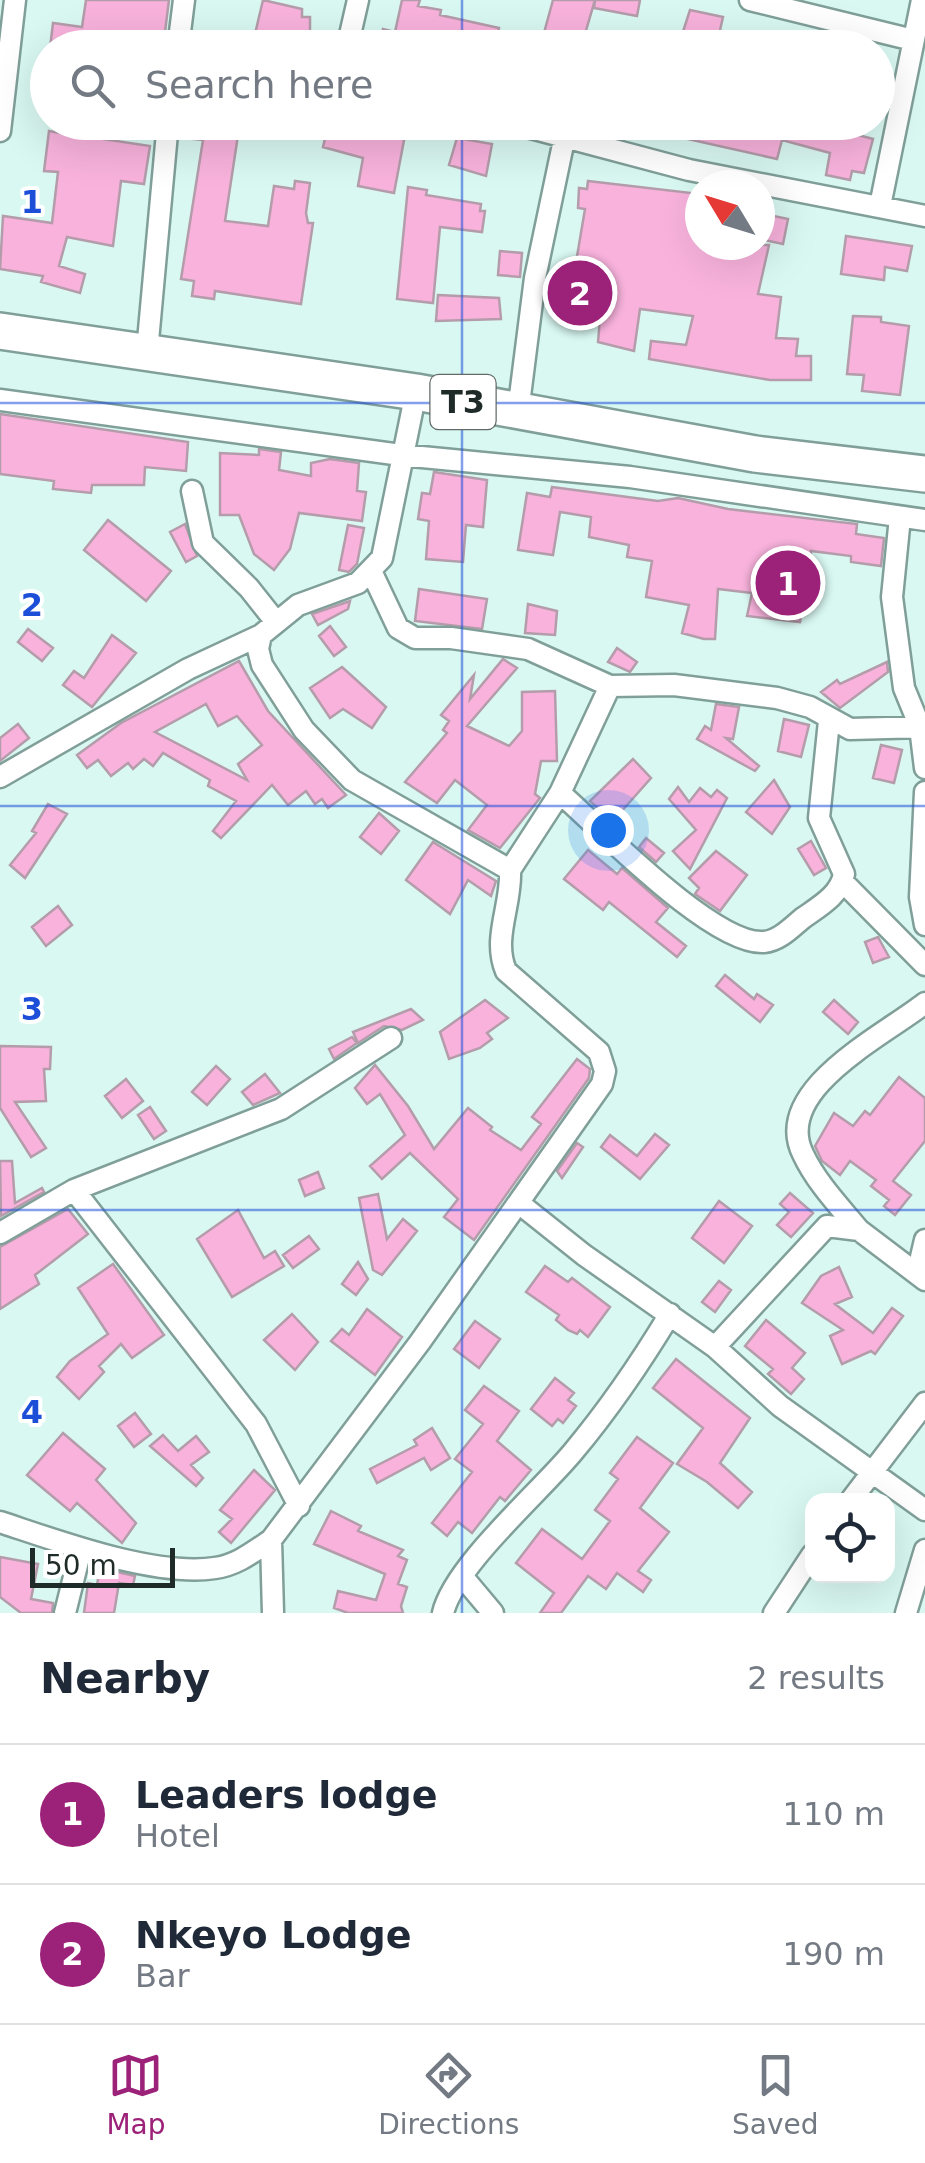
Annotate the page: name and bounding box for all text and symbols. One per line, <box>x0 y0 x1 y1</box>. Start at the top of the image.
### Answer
search box <box>30 30 895 140</box>
icon: search <box>65 58 120 113</box>
text: Search here <box>145 63 373 107</box>
north arrow <box>685 170 775 260</box>
text: 1 <box>21 183 43 221</box>
pin: 2 <box>548 256 612 330</box>
road number: T3 <box>430 375 496 429</box>
pin: 1 <box>756 546 820 620</box>
text: 2 <box>21 586 43 624</box>
your location <box>583 805 634 856</box>
text: 3 <box>21 990 43 1028</box>
text: 4 <box>21 1393 43 1431</box>
map controls <box>805 1493 895 1583</box>
button: locate <box>805 1493 895 1583</box>
scale bar <box>30 1543 175 1588</box>
text: 50 m <box>45 1549 117 1582</box>
text: Nearby <box>40 1654 210 1703</box>
text: 2 results <box>747 1659 885 1697</box>
text: Leaders lodge <box>135 1773 438 1817</box>
text: 1 <box>61 1795 84 1833</box>
text: 110 m <box>783 1795 885 1833</box>
text: Hotel <box>135 1817 220 1855</box>
text: Nkeyo Lodge <box>135 1913 411 1957</box>
text: 2 <box>61 1935 84 1973</box>
text: 190 m <box>783 1935 885 1973</box>
text: Bar <box>135 1957 190 1995</box>
tab: Map <box>106 2048 165 2141</box>
tab: Directions <box>378 2048 519 2141</box>
tab: Saved <box>732 2048 819 2141</box>

